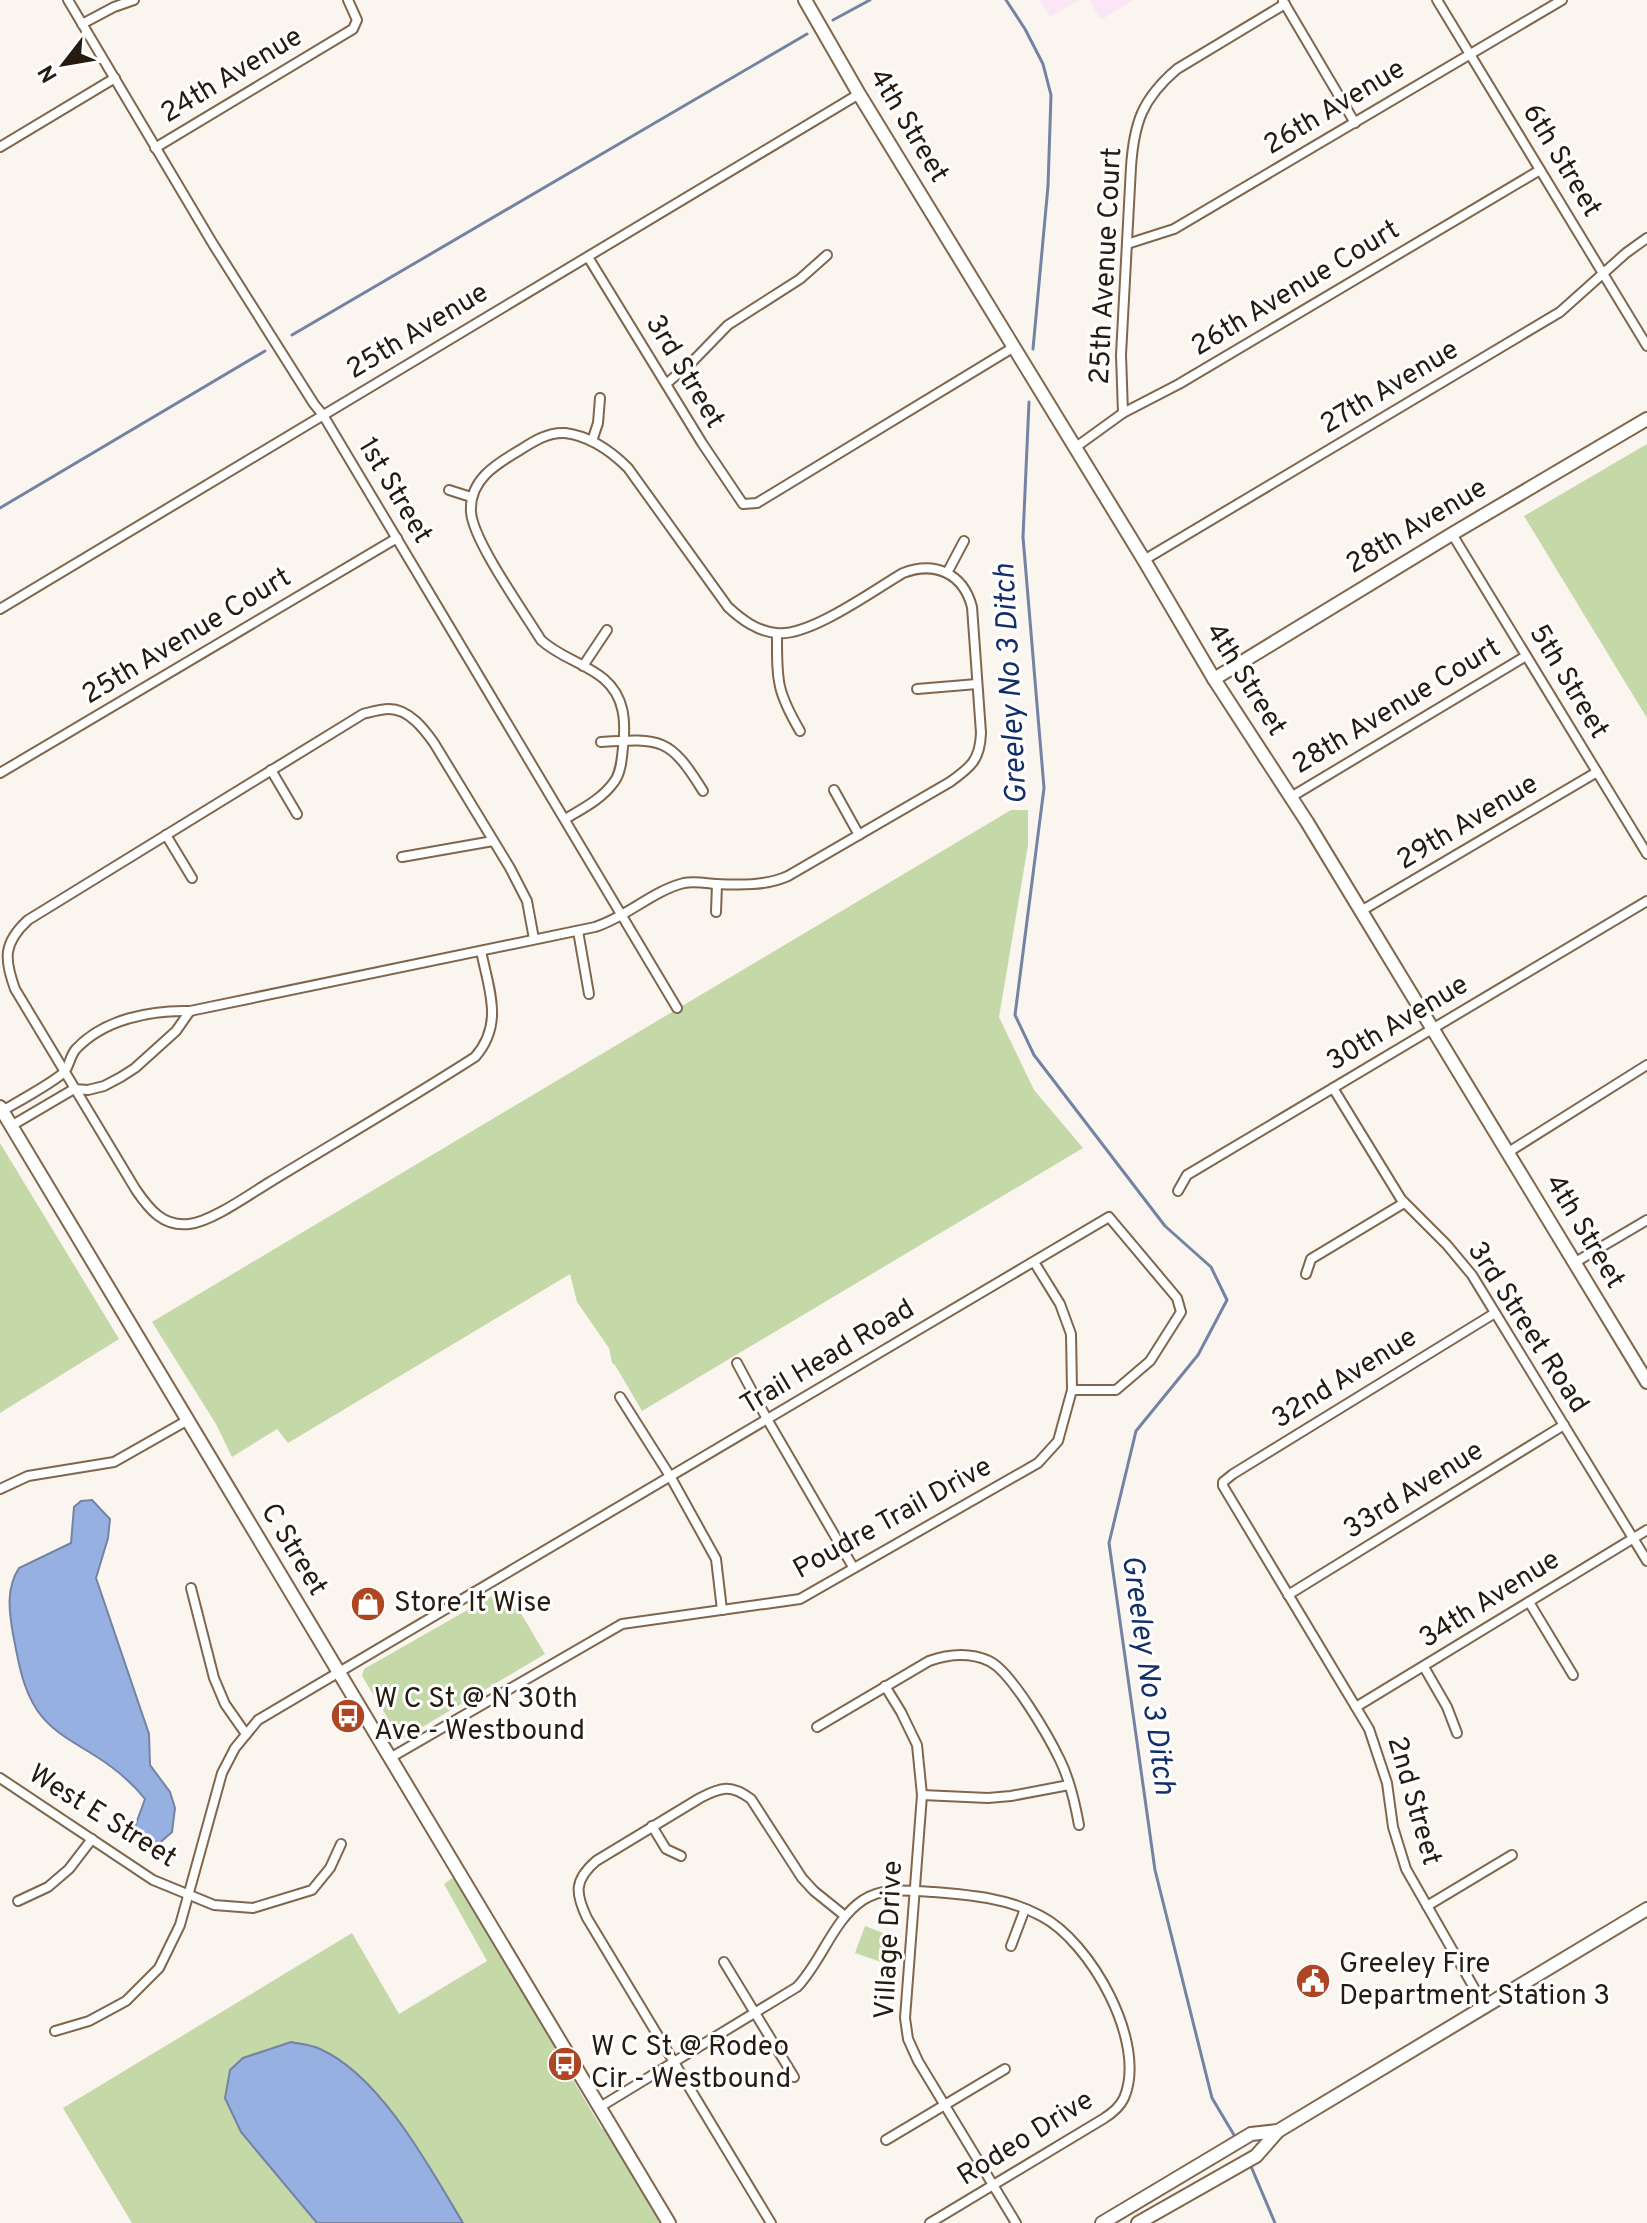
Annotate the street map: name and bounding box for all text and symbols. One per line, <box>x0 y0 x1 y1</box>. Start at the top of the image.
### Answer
street label: 24th Avenue <box>155 20 309 132</box>
north arrow <box>24 24 104 104</box>
street label: 26th Avenue <box>1258 52 1412 164</box>
text: N <box>33 59 65 87</box>
street label: 4th Street <box>860 62 956 190</box>
street label: 6th Street <box>1513 98 1609 224</box>
street label: 25th Avenue Court <box>1083 146 1131 386</box>
street label: 26th Avenue Court <box>1185 213 1407 365</box>
street label: 25th Avenue <box>340 276 496 388</box>
street label: 3rd Street <box>636 309 732 435</box>
street label: 27th Avenue <box>1314 333 1466 443</box>
street label: 1st Street <box>348 432 440 550</box>
street label: 28th Avenue <box>1340 471 1494 583</box>
street label: 25th Avenue Court <box>76 560 298 714</box>
water label: Greeley No 3 Ditch <box>987 563 1037 805</box>
street label: 4th Street <box>1196 617 1294 743</box>
street label: 5th Street <box>1520 618 1616 746</box>
street label: 28th Avenue Court <box>1286 631 1508 783</box>
street label: 29th Avenue <box>1391 767 1545 879</box>
street label: 30th Avenue <box>1320 968 1476 1080</box>
street label: 4th Street <box>1536 1168 1632 1296</box>
street label: 3rd Street Road <box>1458 1235 1596 1421</box>
street label: Trail Head Road <box>734 1292 922 1424</box>
street label: 32nd Avenue <box>1266 1320 1424 1438</box>
street label: 33rd Avenue <box>1337 1434 1491 1548</box>
street label: Poudre Trail Drive <box>787 1450 999 1588</box>
street label: C Street <box>251 1497 335 1603</box>
street label: 34th Avenue <box>1413 1543 1567 1657</box>
water label: Greeley No 3 Ditch <box>1112 1553 1182 1797</box>
shop icon: Store It Wise <box>349 1585 387 1623</box>
place label: Store It Wise <box>394 1586 551 1622</box>
place label: W C St @ N 30th Ave - Westbound <box>374 1682 585 1750</box>
bus stop icon: W C St @ N 30th Ave - Westbound <box>329 1697 367 1735</box>
street label: 2nd Street <box>1377 1732 1449 1870</box>
street label: West E Street <box>21 1757 183 1877</box>
street label: Village Drive <box>868 1860 912 2020</box>
place label: Greeley Fire Department Station 3 <box>1339 1947 1610 2015</box>
public building icon: Greeley Fire Department Station 3 <box>1294 1962 1332 2000</box>
place label: W C St @ Rodeo Cir - Westbound <box>591 2030 791 2098</box>
bus stop icon: W C St @ Rodeo Cir - Westbound <box>546 2045 584 2083</box>
street label: Rodeo Drive <box>951 2083 1101 2195</box>

